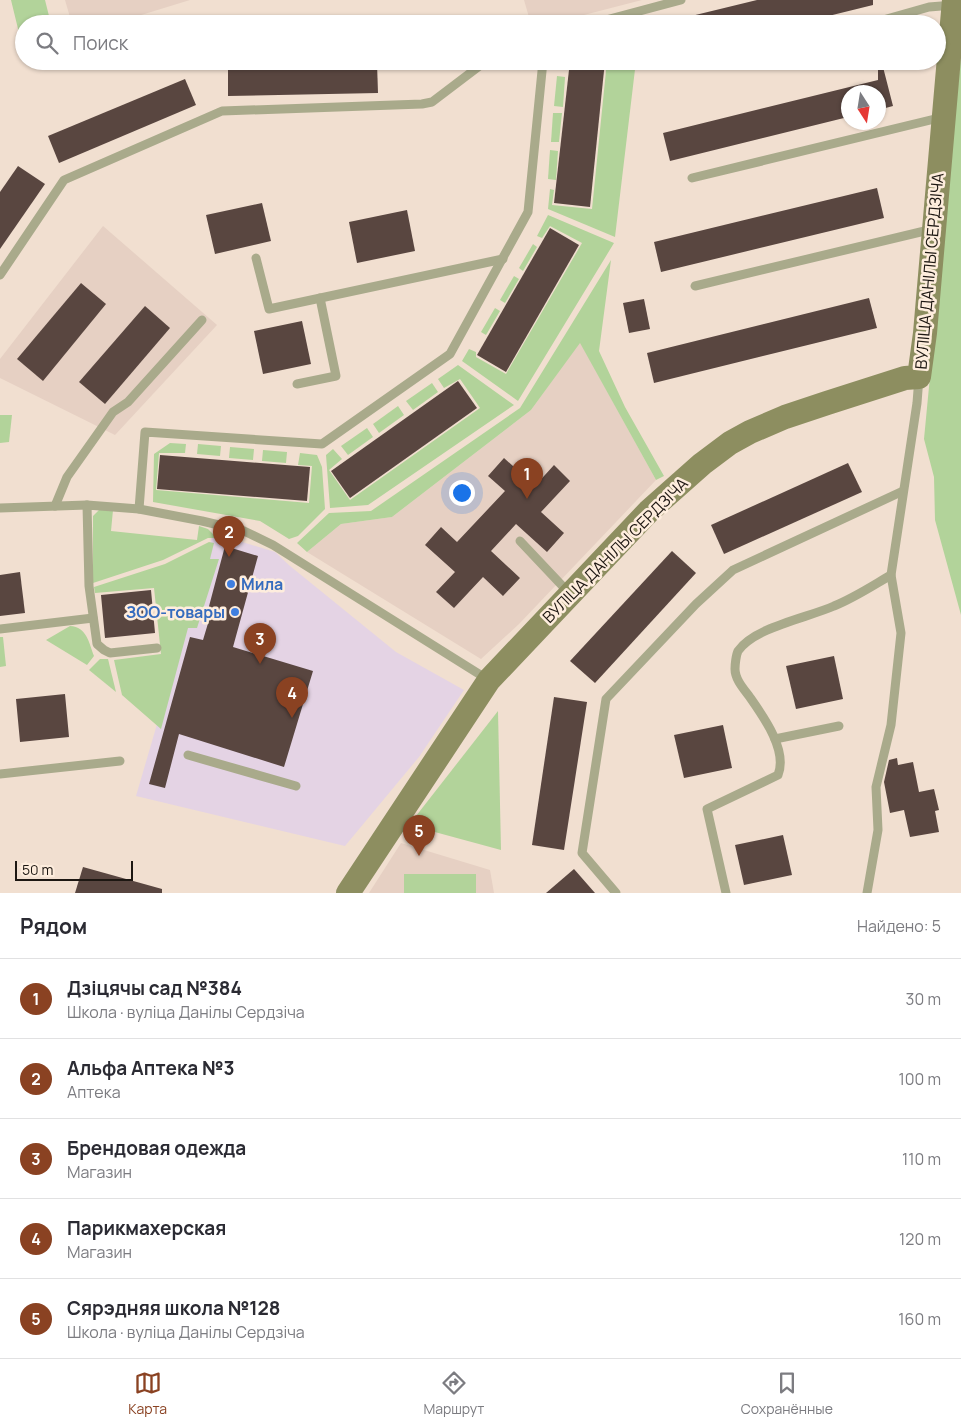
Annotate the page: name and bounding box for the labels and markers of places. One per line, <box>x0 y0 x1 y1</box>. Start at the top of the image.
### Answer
pin: 1 <box>511 458 543 499</box>
pin: 2 <box>213 516 245 557</box>
place label: Мила <box>241 573 283 595</box>
marker: Мила <box>225 578 237 590</box>
place label: ЗОО-товары <box>126 601 225 623</box>
marker: ЗОО-товары <box>229 606 241 618</box>
pin: 3 <box>244 623 276 664</box>
pin: 4 <box>276 677 308 718</box>
pin: 5 <box>403 815 435 856</box>

